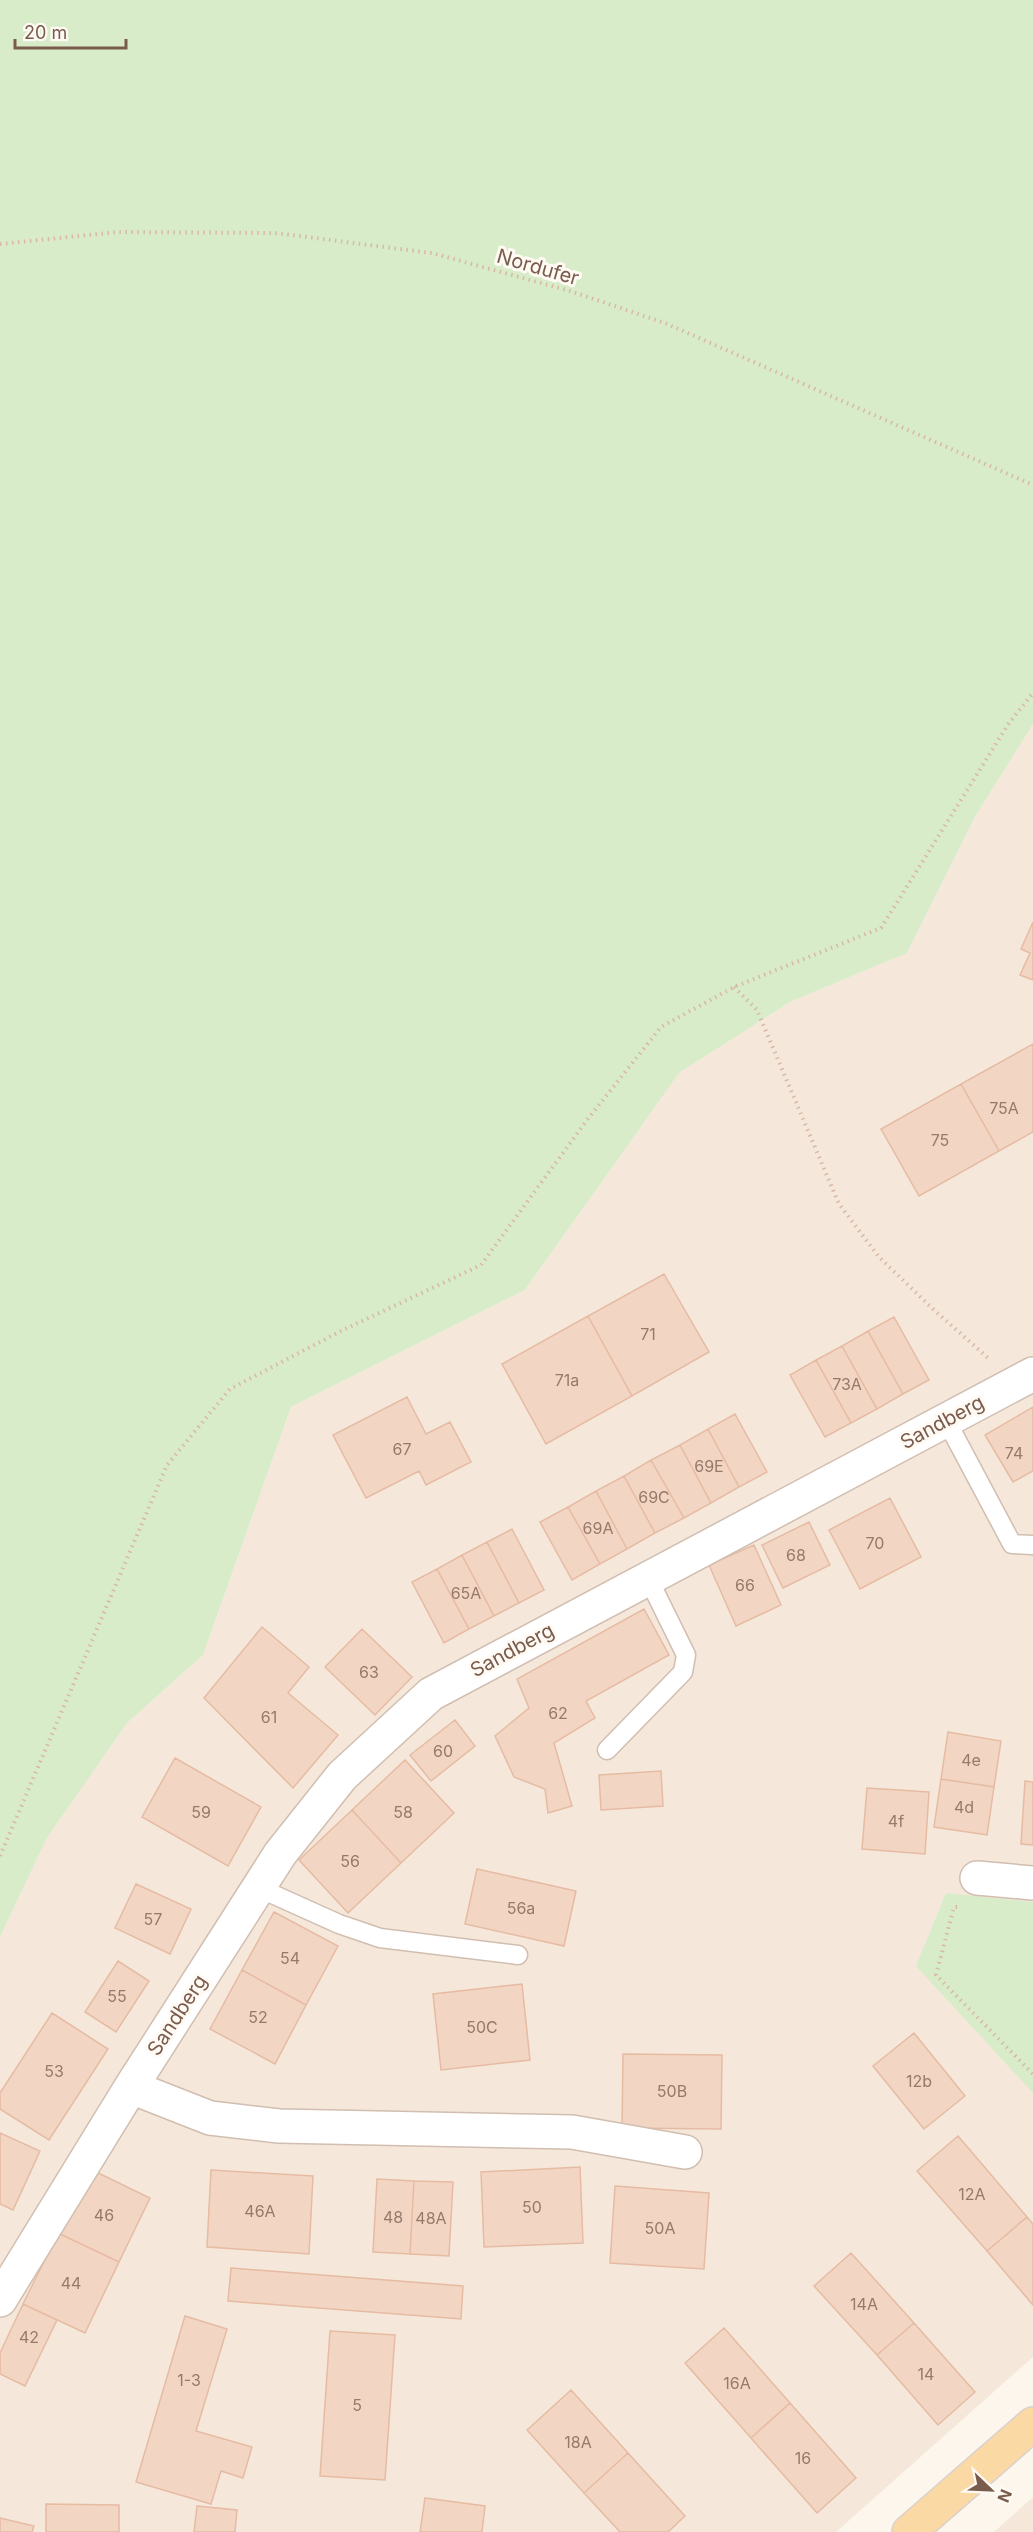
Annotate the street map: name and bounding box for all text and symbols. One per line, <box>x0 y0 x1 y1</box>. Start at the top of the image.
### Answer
scale bar <box>15 12 126 50</box>
text: 20 m <box>24 22 67 43</box>
street label: Nordufer <box>494 244 582 290</box>
house number: 75A <box>989 1098 1019 1118</box>
house number: 75 <box>931 1130 949 1150</box>
house number: 71 <box>640 1324 656 1344</box>
house number: 71a <box>555 1370 579 1390</box>
house number: 73A <box>832 1374 862 1394</box>
street label: Sandberg <box>896 1390 988 1454</box>
house number: 67 <box>393 1439 411 1459</box>
house number: 74 <box>1005 1443 1023 1463</box>
house number: 69E <box>694 1456 724 1476</box>
house number: 69C <box>638 1487 670 1507</box>
house number: 69A <box>583 1518 613 1538</box>
house number: 70 <box>866 1533 884 1553</box>
house number: 68 <box>786 1545 806 1565</box>
house number: 66 <box>735 1575 755 1595</box>
house number: 65A <box>451 1583 481 1603</box>
street label: Sandberg <box>466 1618 558 1682</box>
house number: 63 <box>359 1662 379 1682</box>
house number: 62 <box>548 1703 568 1723</box>
house number: 61 <box>261 1707 277 1727</box>
house number: 60 <box>433 1741 453 1761</box>
house number: 4e <box>961 1750 981 1770</box>
house number: 4d <box>954 1797 974 1817</box>
house number: 59 <box>191 1802 211 1822</box>
house number: 58 <box>393 1802 413 1822</box>
house number: 4f <box>888 1811 904 1831</box>
house number: 56 <box>340 1851 360 1871</box>
house number: 56a <box>507 1898 535 1918</box>
house number: 57 <box>144 1909 162 1929</box>
house number: 54 <box>280 1948 300 1968</box>
street label: Sandberg <box>142 1970 212 2060</box>
house number: 55 <box>107 1986 127 2006</box>
house number: 52 <box>248 2007 268 2027</box>
house number: 50C <box>466 2017 498 2037</box>
house number: 53 <box>44 2061 64 2081</box>
house number: 12b <box>906 2071 932 2091</box>
house number: 50B <box>657 2081 687 2101</box>
house number: 12A <box>958 2184 986 2204</box>
house number: 50 <box>522 2197 542 2217</box>
house number: 46A <box>244 2201 276 2221</box>
house number: 46 <box>94 2205 114 2225</box>
house number: 48 <box>383 2207 403 2227</box>
house number: 48A <box>415 2208 447 2228</box>
house number: 50A <box>645 2218 675 2238</box>
house number: 44 <box>61 2273 81 2293</box>
house number: 14A <box>850 2294 878 2314</box>
house number: 42 <box>19 2327 39 2347</box>
house number: 14 <box>918 2364 934 2384</box>
house number: 1-3 <box>177 2370 201 2390</box>
house number: 16A <box>723 2373 751 2393</box>
house number: 5 <box>352 2395 362 2415</box>
house number: 18A <box>564 2432 592 2452</box>
house number: 16 <box>795 2448 811 2468</box>
north arrow <box>961 2460 1021 2520</box>
text: N <box>993 2486 1016 2505</box>

